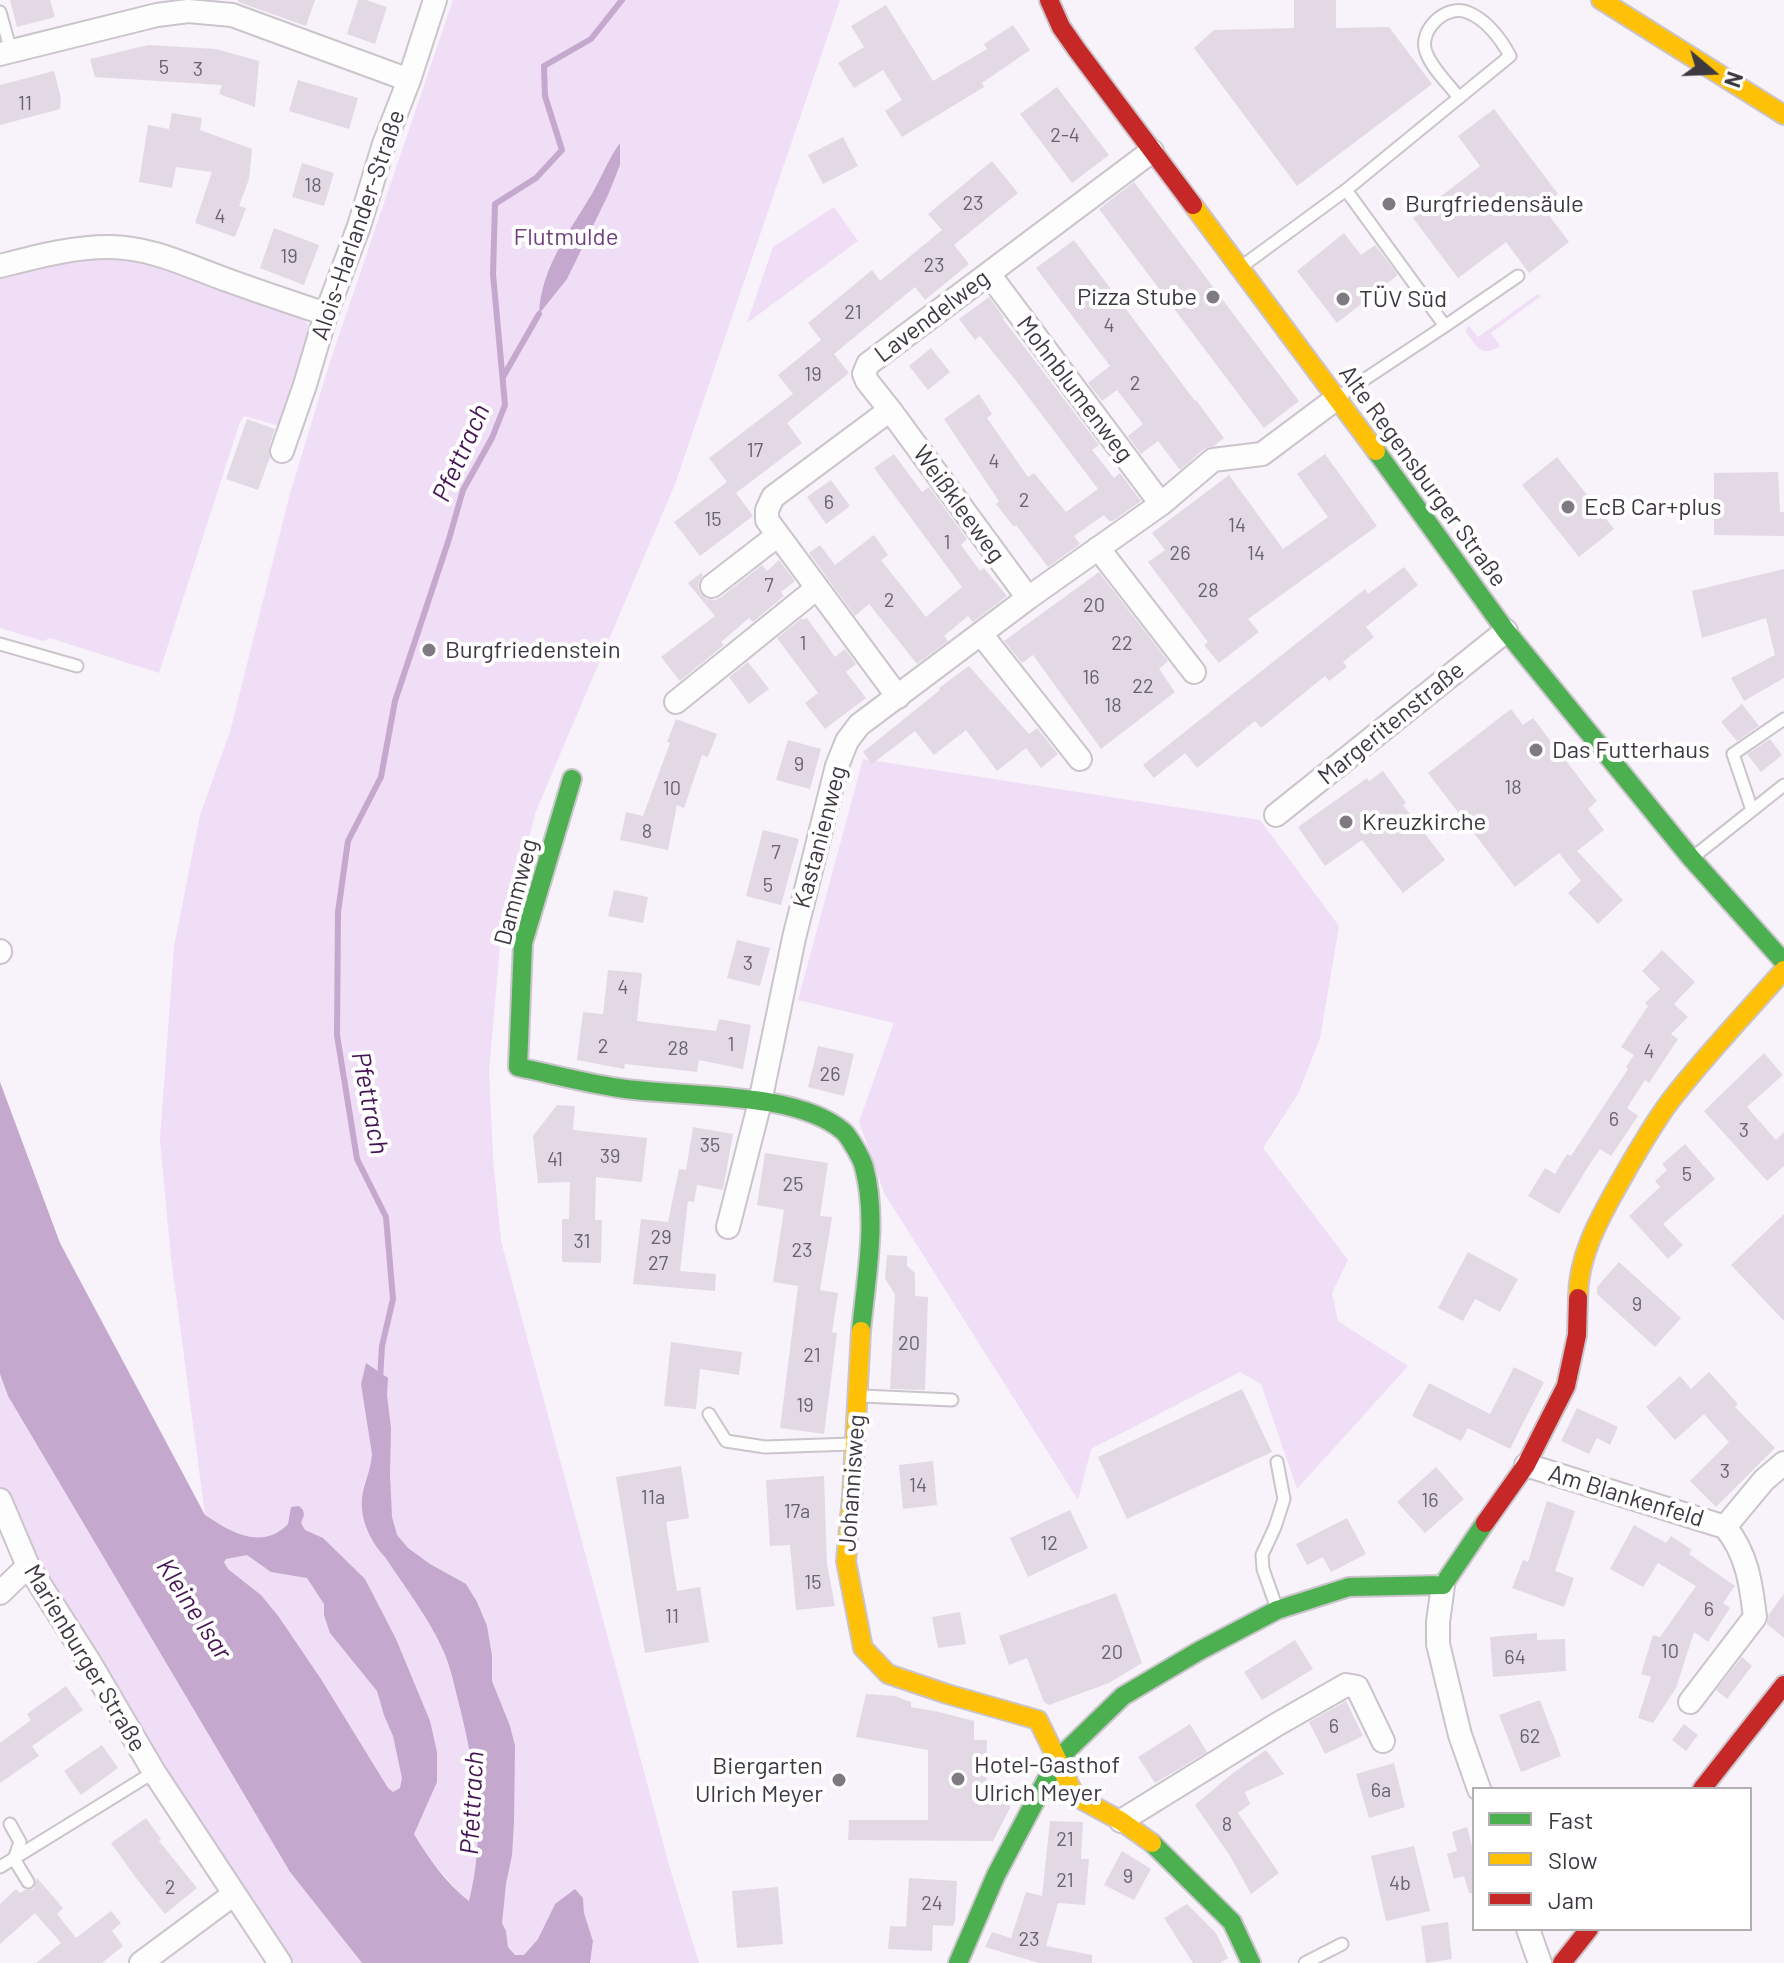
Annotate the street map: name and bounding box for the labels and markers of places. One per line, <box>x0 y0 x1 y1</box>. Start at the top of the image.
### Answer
place label: Burgfriedensäule <box>1405 190 1584 218</box>
marker: Burgfriedensäule <box>1380 195 1398 213</box>
place label: Pizza Stube <box>1077 283 1197 311</box>
place label: TÜV Süd <box>1359 285 1447 313</box>
marker: Pizza Stube <box>1204 288 1222 306</box>
marker: TÜV Süd <box>1334 290 1352 308</box>
place label: EcB Car+plus <box>1584 493 1721 521</box>
marker: EcB Car+plus <box>1559 498 1577 516</box>
place label: Burgfriedenstein <box>445 636 621 664</box>
marker: Burgfriedenstein <box>420 641 438 659</box>
place label: Das Futterhaus <box>1552 736 1710 764</box>
marker: Das Futterhaus <box>1527 741 1545 759</box>
place label: Kreuzkirche <box>1362 808 1486 836</box>
marker: Kreuzkirche <box>1337 813 1355 831</box>
place label: Hotel-Gasthof Ulrich Meyer <box>974 1751 1120 1807</box>
place label: Biergarten Ulrich Meyer <box>695 1752 823 1808</box>
marker: Hotel-Gasthof Ulrich Meyer <box>949 1770 967 1788</box>
marker: Biergarten Ulrich Meyer <box>830 1771 848 1789</box>

